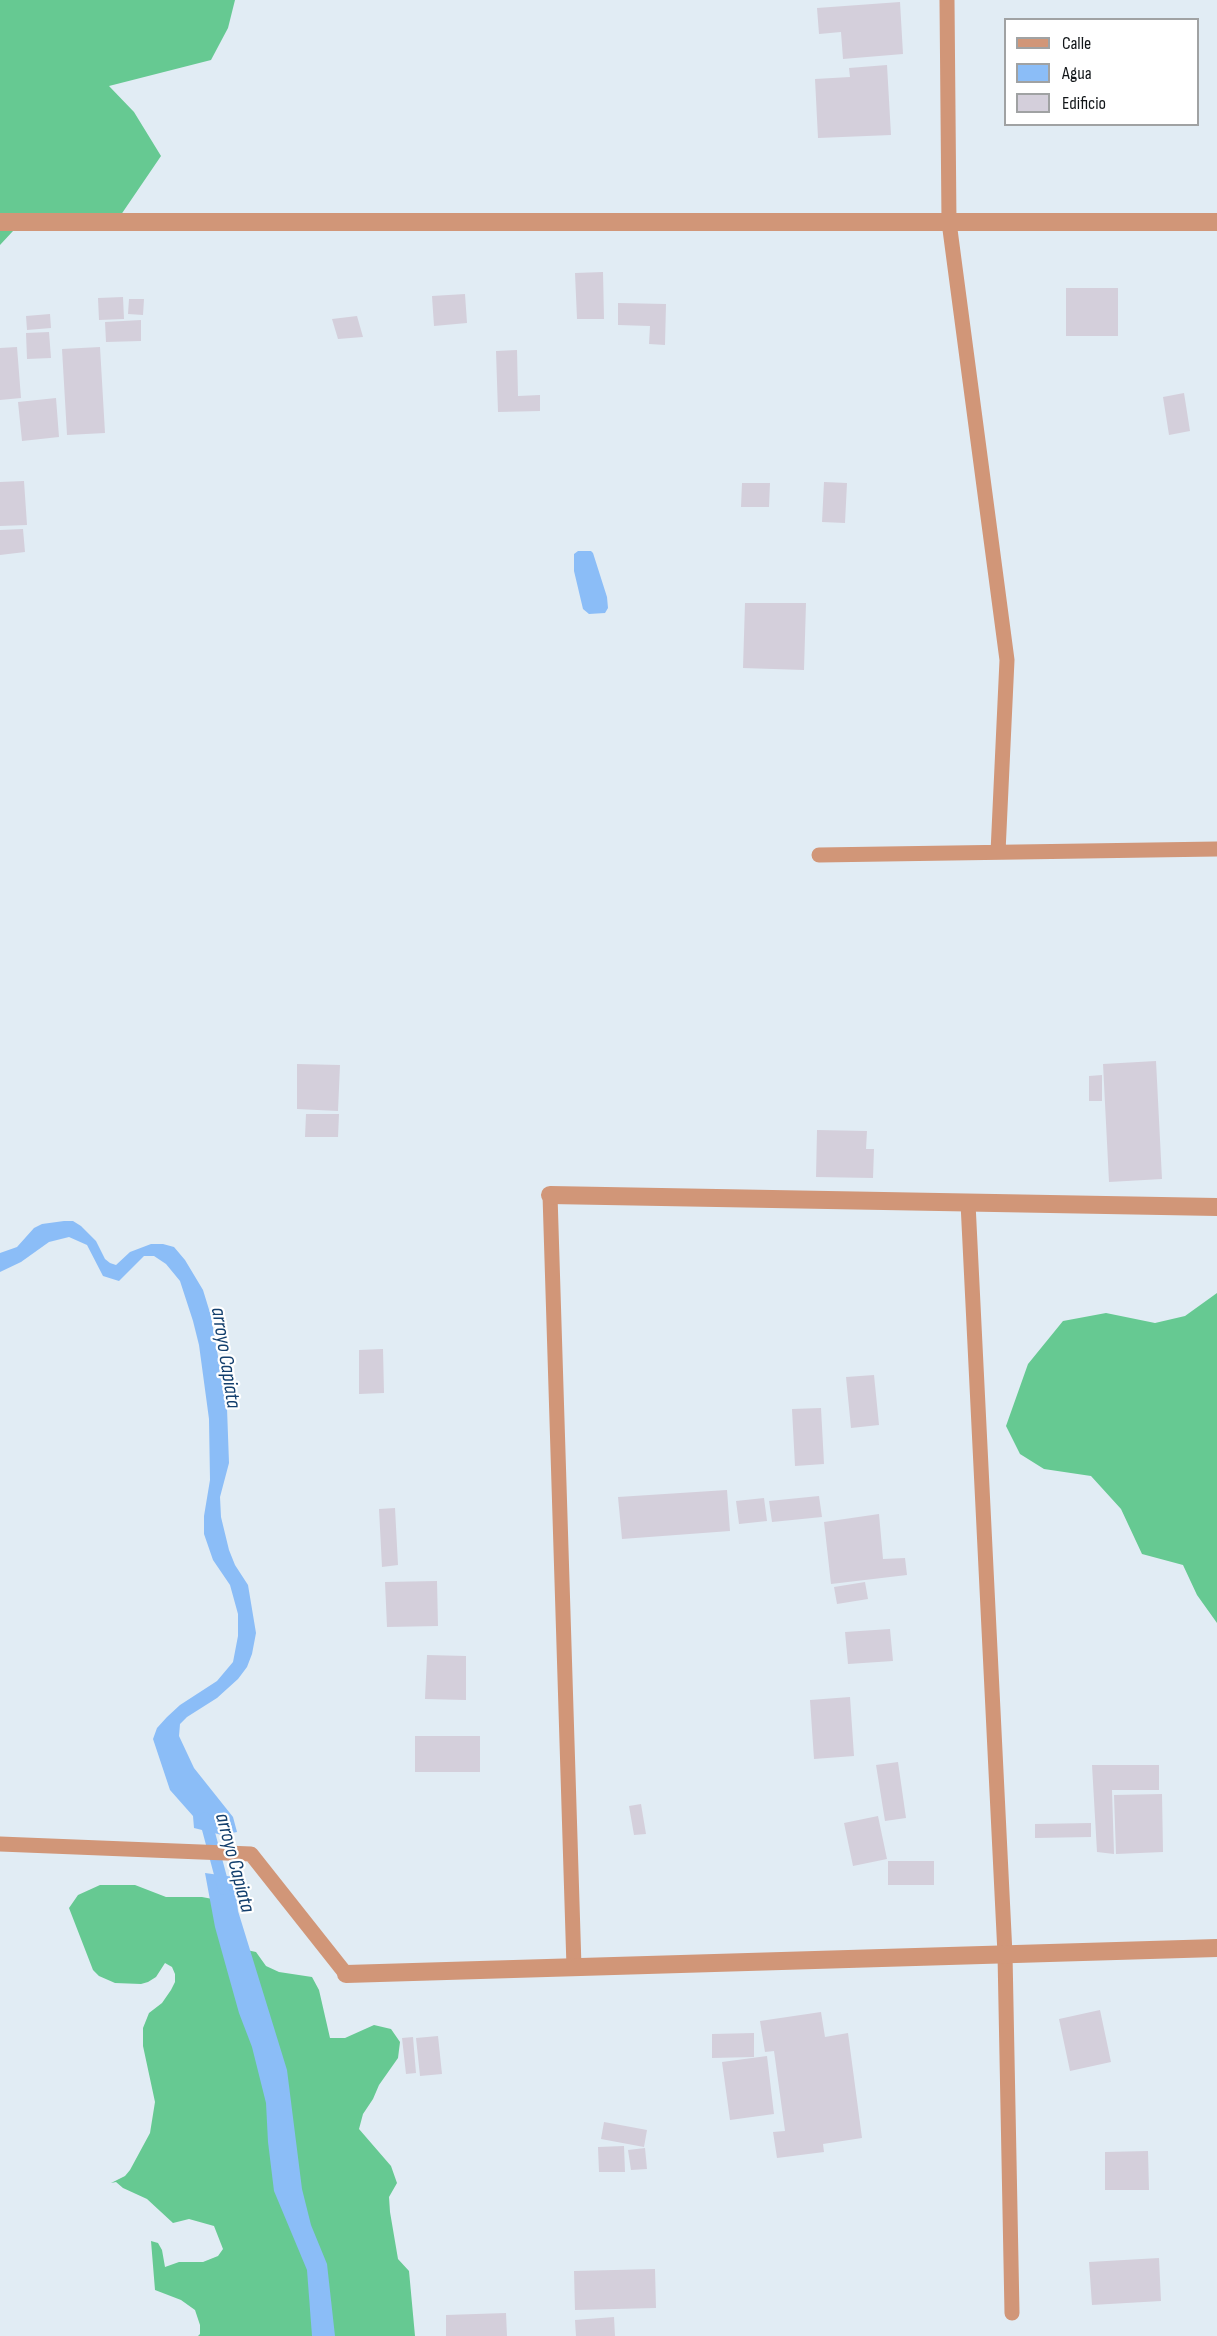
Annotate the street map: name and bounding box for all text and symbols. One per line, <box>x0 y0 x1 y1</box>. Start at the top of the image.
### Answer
legend <box>1004 18 1199 126</box>
text: Calle <box>1062 33 1091 54</box>
text: Agua <box>1062 63 1092 84</box>
text: Edificio <box>1062 93 1106 114</box>
water label: arroyo Capiata <box>205 1306 245 1410</box>
water label: arroyo Capiata <box>209 1811 259 1915</box>

